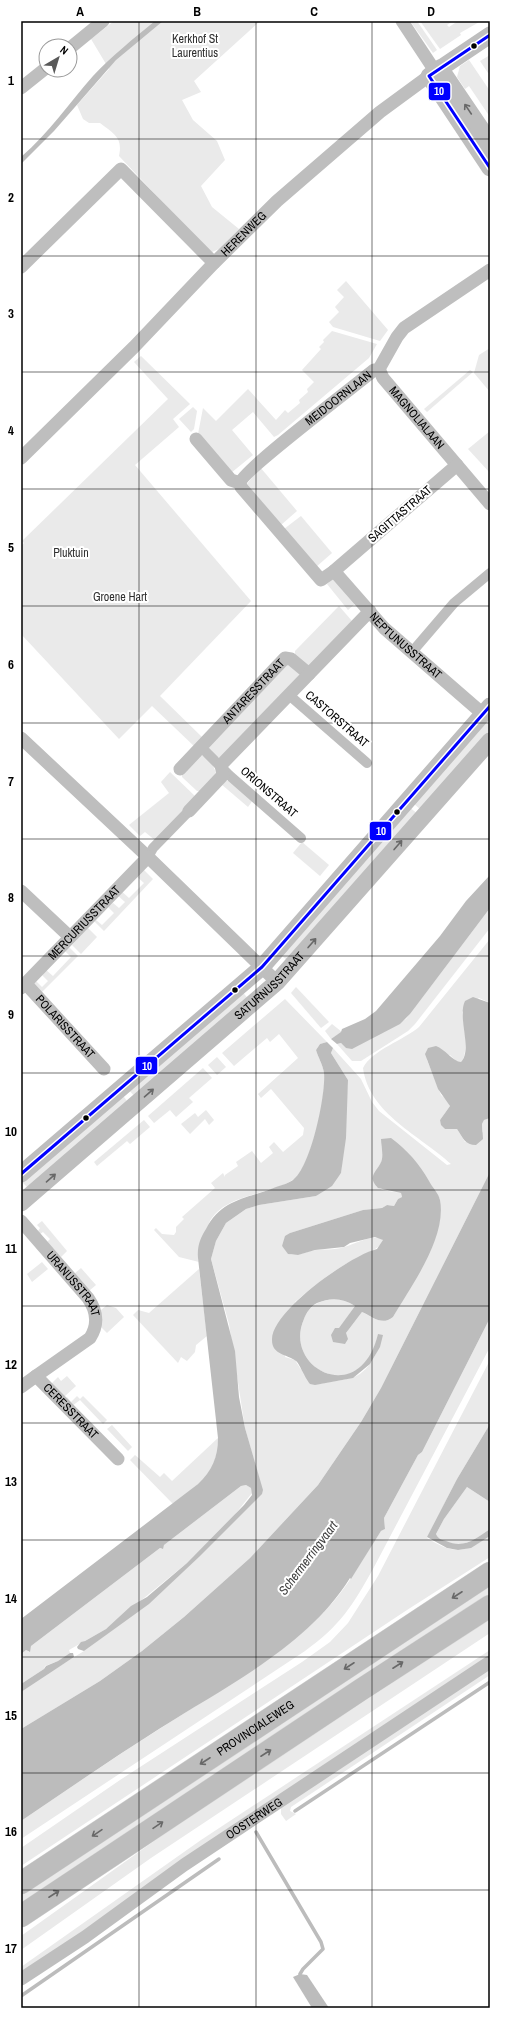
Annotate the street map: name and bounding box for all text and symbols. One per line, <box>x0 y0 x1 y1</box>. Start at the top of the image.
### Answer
text: A <box>76 3 84 20</box>
text: B <box>193 3 201 20</box>
text: C <box>310 3 318 20</box>
text: D <box>427 3 435 20</box>
park label: Kerkhof St Laurentius <box>172 31 218 61</box>
north arrow <box>38 38 78 78</box>
unlabelled marker <box>469 41 479 51</box>
text: N <box>57 43 71 58</box>
text: 1 <box>8 72 14 89</box>
line badge: 10 <box>428 82 451 101</box>
text: 10 <box>434 84 444 98</box>
one-way arrow <box>464 104 472 115</box>
text: 2 <box>8 189 14 206</box>
street label: HERENWEG <box>217 208 270 260</box>
text: 3 <box>8 305 14 322</box>
street label: MEIDOORNLAAN <box>302 367 375 429</box>
street label: MAGNOLIALAAN <box>385 383 448 453</box>
text: 4 <box>8 422 14 439</box>
street label: SAGITTASTRAAT <box>365 482 435 546</box>
text: 5 <box>8 539 14 556</box>
park label: Pluktuin <box>53 545 89 561</box>
park label: Groene Hart <box>93 589 147 605</box>
street label: NEPTUNUSSTRAAT <box>366 609 445 683</box>
street label: ANTARESSTRAAT <box>218 655 288 728</box>
text: 6 <box>8 656 14 673</box>
street label: CASTORSTRAAT <box>302 687 372 751</box>
street label: ORIONSTRAAT <box>237 763 301 821</box>
text: 7 <box>8 773 14 790</box>
unlabelled marker <box>392 807 402 817</box>
line badge: 10 <box>369 821 392 841</box>
text: 10 <box>376 824 386 838</box>
one-way arrow <box>393 841 402 851</box>
street label: MERCURIUSSTRAAT <box>45 882 124 963</box>
text: 8 <box>8 889 14 906</box>
one-way arrow <box>308 938 317 948</box>
street label: SATURNUSSTRAAT <box>231 949 308 1023</box>
unlabelled marker <box>230 985 240 995</box>
street label: POLARISSTRAAT <box>32 992 98 1062</box>
text: 9 <box>8 1006 14 1023</box>
line badge: 10 <box>135 1056 158 1075</box>
text: 10 <box>142 1059 152 1073</box>
one-way arrow <box>144 1089 155 1098</box>
unlabelled marker <box>81 1113 91 1123</box>
text: 10 <box>5 1123 17 1140</box>
one-way arrow <box>45 1173 56 1182</box>
text: 11 <box>5 1240 17 1257</box>
street label: URANUSSTRAAT <box>43 1248 104 1318</box>
text: 12 <box>5 1356 17 1373</box>
street label: CERESSTRAAT <box>40 1380 102 1442</box>
text: 13 <box>5 1473 17 1490</box>
water label: Schermerringvaart <box>275 1517 342 1598</box>
text: 14 <box>5 1590 17 1607</box>
one-way arrow <box>452 1590 463 1599</box>
one-way arrow <box>392 1661 404 1669</box>
one-way arrow <box>344 1662 355 1670</box>
street label: PROVINCIALEWEG <box>214 1697 297 1759</box>
text: 15 <box>5 1707 17 1724</box>
one-way arrow <box>260 1749 271 1757</box>
one-way arrow <box>200 1757 211 1765</box>
street label: OOSTERWEG <box>223 1794 286 1843</box>
one-way arrow <box>152 1821 163 1829</box>
text: 16 <box>5 1823 17 1840</box>
one-way arrow <box>91 1829 103 1837</box>
one-way arrow <box>48 1890 59 1898</box>
text: 17 <box>5 1940 17 1957</box>

